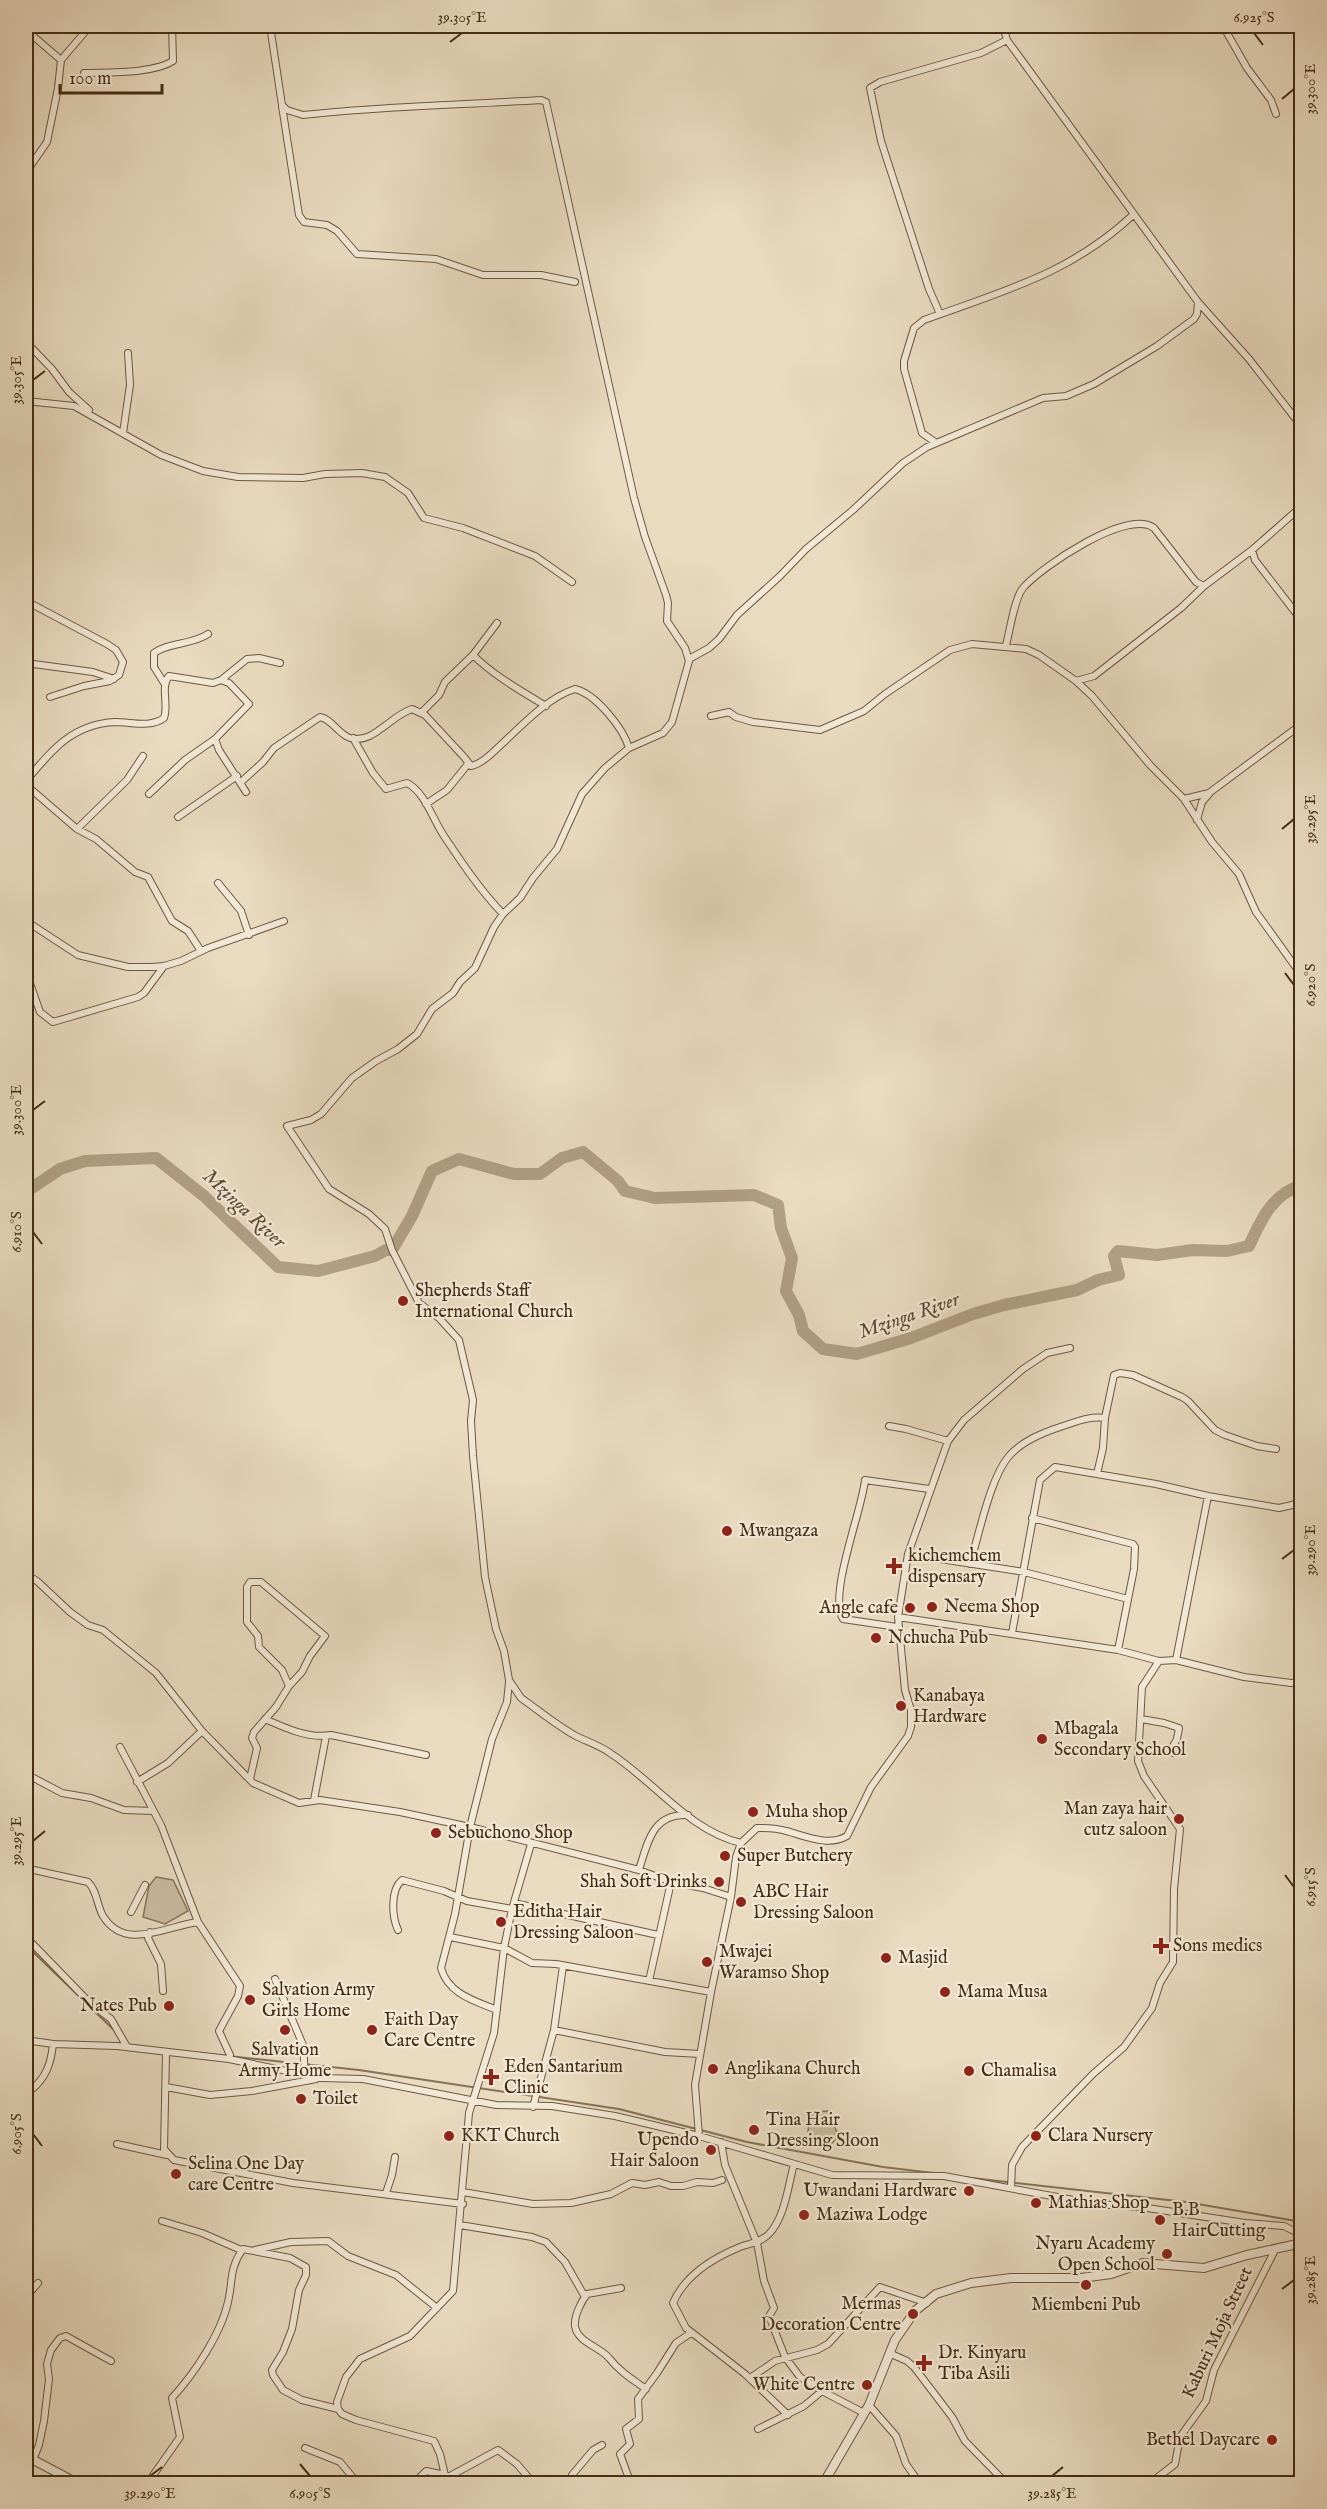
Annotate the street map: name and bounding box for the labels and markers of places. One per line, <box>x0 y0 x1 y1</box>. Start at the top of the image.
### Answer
place label: Shepherds Staff International Church <box>415 1280 573 1324</box>
marker: Shepherds Staff International Church <box>396 1294 410 1308</box>
place label: Mwangaza <box>739 1520 818 1543</box>
marker: Mwangaza <box>720 1524 734 1538</box>
place label: kichemchem dispensary <box>908 1545 1001 1589</box>
marker: kichemchem dispensary <box>885 1557 903 1575</box>
place label: Neema Shop <box>944 1596 1040 1619</box>
place label: Angle cafe <box>818 1597 898 1620</box>
marker: Neema Shop <box>925 1600 939 1614</box>
marker: Angle cafe <box>903 1601 917 1615</box>
place label: Nchucha Pub <box>888 1627 988 1650</box>
marker: Nchucha Pub <box>869 1631 883 1645</box>
place label: Kanabaya Hardware <box>913 1685 987 1729</box>
marker: Kanabaya Hardware <box>894 1699 908 1713</box>
place label: Mbagala Secondary School <box>1054 1718 1186 1762</box>
marker: Mbagala Secondary School <box>1035 1732 1049 1746</box>
place label: Man zaya hair cutz saloon <box>1064 1798 1167 1842</box>
place label: Muha shop <box>765 1801 848 1824</box>
marker: Muha shop <box>746 1805 760 1819</box>
marker: Man zaya hair cutz saloon <box>1172 1812 1186 1826</box>
place label: Sebuchono Shop <box>448 1822 573 1845</box>
marker: Sebuchono Shop <box>429 1826 443 1840</box>
place label: Super Butchery <box>737 1845 853 1868</box>
marker: Super Butchery <box>718 1849 732 1863</box>
place label: Shah Soft Drinks <box>580 1871 707 1894</box>
marker: Shah Soft Drinks <box>712 1875 726 1889</box>
place label: ABC Hair Dressing Saloon <box>752 1881 874 1925</box>
marker: ABC Hair Dressing Saloon <box>734 1895 748 1909</box>
place label: Editha Hair Dressing Saloon <box>513 1901 634 1945</box>
marker: Editha Hair Dressing Saloon <box>494 1915 508 1929</box>
place label: Sons medics <box>1173 1935 1262 1958</box>
marker: Sons medics <box>1154 1939 1168 1953</box>
place label: Mwajei Waramso Shop <box>719 1941 830 1985</box>
place label: Masjid <box>898 1947 948 1970</box>
marker: Masjid <box>879 1951 893 1965</box>
marker: Mwajei Waramso Shop <box>700 1955 714 1969</box>
place label: Salvation Army Girls Home <box>262 1979 375 2023</box>
place label: Mama Musa <box>957 1981 1048 2004</box>
marker: Mama Musa <box>938 1985 952 1999</box>
marker: Salvation Army Girls Home <box>243 1993 257 2007</box>
place label: Nates Pub <box>80 1995 157 2018</box>
marker: Nates Pub <box>162 1999 176 2013</box>
place label: Faith Day Care Centre <box>384 2009 475 2053</box>
marker: Salvation Army Home <box>278 2023 292 2037</box>
marker: Faith Day Care Centre <box>365 2023 379 2037</box>
place label: Salvation Army Home <box>238 2039 331 2083</box>
place label: Eden Santarium Clinic <box>504 2056 623 2100</box>
place label: Anglikana Church <box>724 2058 861 2081</box>
place label: Chamalisa <box>981 2060 1057 2083</box>
marker: Anglikana Church <box>706 2062 720 2076</box>
marker: Chamalisa <box>962 2064 976 2078</box>
marker: Eden Santarium Clinic <box>482 2068 500 2086</box>
place label: Toilet <box>313 2088 358 2111</box>
marker: Toilet <box>294 2092 308 2106</box>
place label: Tina Hair Dressing Sloon <box>766 2109 879 2153</box>
marker: Tina Hair Dressing Sloon <box>747 2123 761 2137</box>
place label: KKT Church <box>461 2125 560 2148</box>
place label: Clara Nursery <box>1048 2125 1153 2148</box>
marker: KKT Church <box>442 2129 456 2143</box>
place label: Upendo Hair Saloon <box>610 2129 699 2173</box>
marker: Clara Nursery <box>1029 2129 1043 2143</box>
marker: Upendo Hair Saloon <box>704 2143 718 2157</box>
place label: Selina One Day care Centre <box>188 2153 304 2197</box>
marker: Selina One Day care Centre <box>169 2167 183 2181</box>
place label: Uwandani Hardware <box>804 2180 957 2203</box>
marker: Uwandani Hardware <box>962 2184 976 2198</box>
place label: Mathias Shop <box>1048 2192 1150 2215</box>
marker: Mathias Shop <box>1029 2196 1043 2210</box>
place label: B.B HairCutting <box>1172 2199 1266 2243</box>
place label: Maziwa Lodge <box>816 2204 928 2227</box>
marker: Maziwa Lodge <box>797 2208 811 2222</box>
marker: B.B HairCutting <box>1153 2213 1167 2227</box>
place label: Nyaru Academy Open School <box>1035 2233 1155 2277</box>
marker: Nyaru Academy Open School <box>1160 2247 1174 2261</box>
marker: Miembeni Pub <box>1079 2278 1093 2292</box>
place label: Mermas Decoration Centre <box>761 2293 901 2337</box>
place label: Miembeni Pub <box>1031 2294 1141 2317</box>
marker: Mermas Decoration Centre <box>906 2307 920 2321</box>
place label: Dr. Kinyaru Tiba Asili <box>938 2342 1026 2386</box>
marker: Dr. Kinyaru Tiba Asili <box>915 2354 933 2372</box>
place label: White Centre <box>753 2374 855 2397</box>
marker: White Centre <box>860 2378 874 2392</box>
place label: Bethel Daycare <box>1146 2429 1260 2452</box>
marker: Bethel Daycare <box>1265 2433 1279 2447</box>

